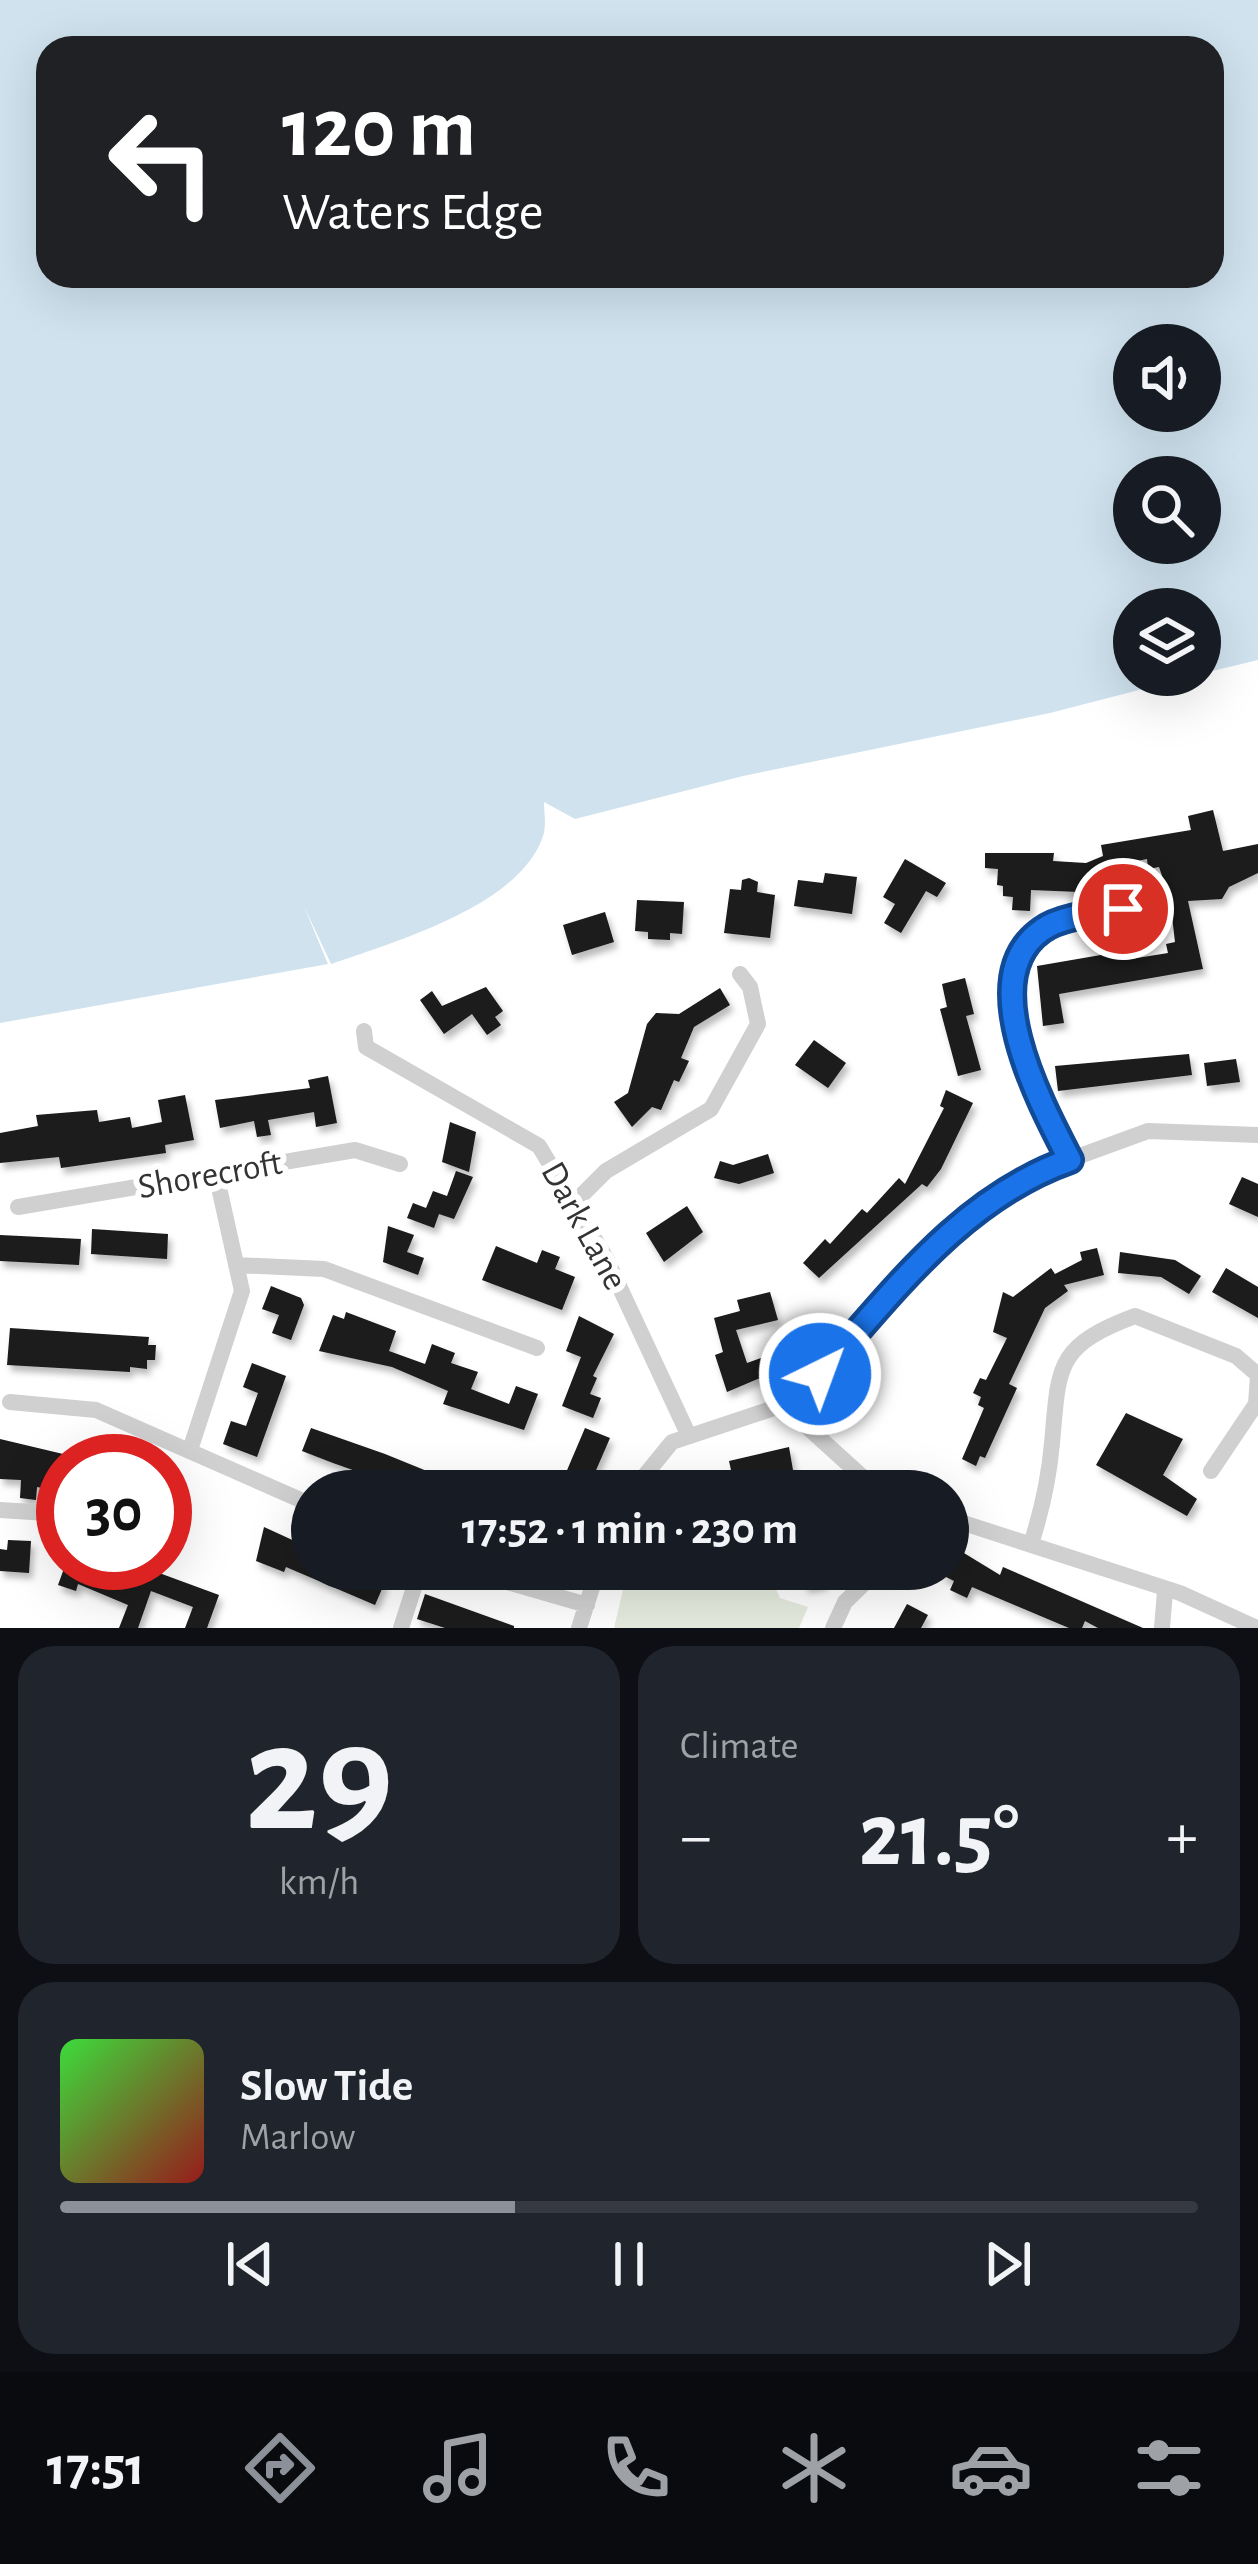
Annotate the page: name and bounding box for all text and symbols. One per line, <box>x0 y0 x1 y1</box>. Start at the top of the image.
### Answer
icon: left <box>84 84 240 240</box>
text: 120 m <box>282 88 476 172</box>
text: Waters Edge <box>282 186 544 240</box>
map controls <box>1113 324 1221 696</box>
button: sound <box>1113 324 1221 432</box>
button: search <box>1113 456 1221 564</box>
button: layers <box>1113 588 1221 696</box>
pin <box>1072 858 1174 960</box>
icon: arrive <box>1090 876 1156 942</box>
street label: Shorecroft <box>135 1145 285 1205</box>
street label: Dark Lane <box>534 1156 634 1296</box>
position arrow <box>757 1311 883 1437</box>
speed limit sign: 30 <box>36 1434 192 1590</box>
text: 17:52 · 1 min · 230 m <box>462 1507 798 1552</box>
text: 29 <box>245 1703 393 1859</box>
text: Climate <box>680 1727 798 1766</box>
text: 21.5° <box>859 1792 1019 1882</box>
text: − <box>680 1804 712 1870</box>
text: + <box>1166 1804 1198 1870</box>
text: km/h <box>279 1863 359 1902</box>
text: Slow Tide <box>240 2064 413 2109</box>
text: Marlow <box>240 2118 355 2157</box>
icon: previous <box>217 2231 283 2297</box>
icon: pause <box>596 2231 662 2297</box>
icon: next <box>975 2231 1041 2297</box>
icon: directions <box>238 2426 322 2510</box>
icon: music <box>416 2426 500 2510</box>
icon: phone <box>594 2426 678 2510</box>
icon: climate <box>772 2426 856 2510</box>
icon: car <box>949 2426 1033 2510</box>
icon: filters <box>1127 2426 1211 2510</box>
text: 17:51 <box>47 2441 145 2495</box>

